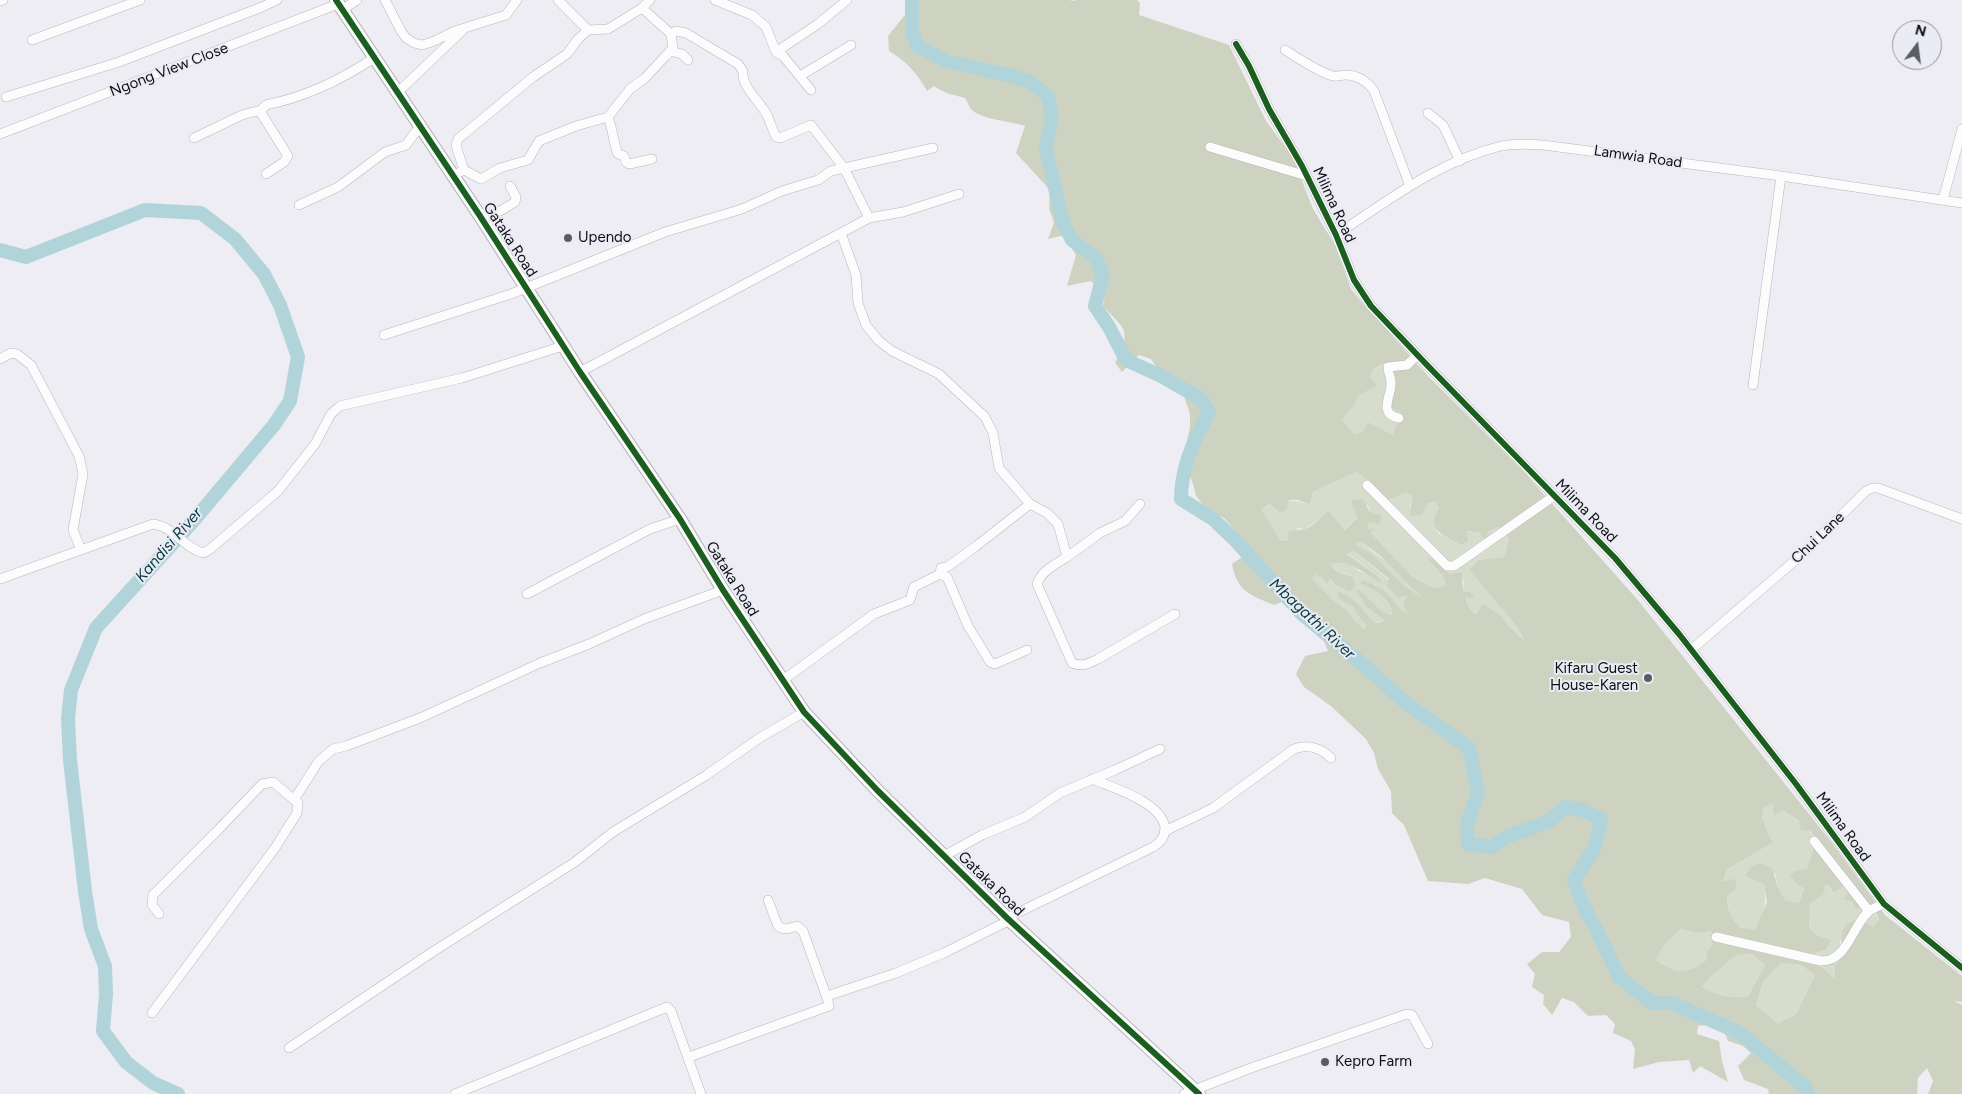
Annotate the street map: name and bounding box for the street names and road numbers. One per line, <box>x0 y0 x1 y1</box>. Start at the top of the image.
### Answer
street label: Ngong View Close <box>107 39 231 101</box>
street label: Lamwia Road <box>1593 142 1683 172</box>
street label: Milima Road <box>1309 164 1359 246</box>
street label: Gataka Road <box>479 199 541 281</box>
street label: Milima Road <box>1551 475 1621 547</box>
street label: Chui Lane <box>1788 508 1848 568</box>
street label: Gataka Road <box>702 538 762 620</box>
street label: Milima Road <box>1812 789 1874 865</box>
street label: Gataka Road <box>954 848 1028 920</box>

